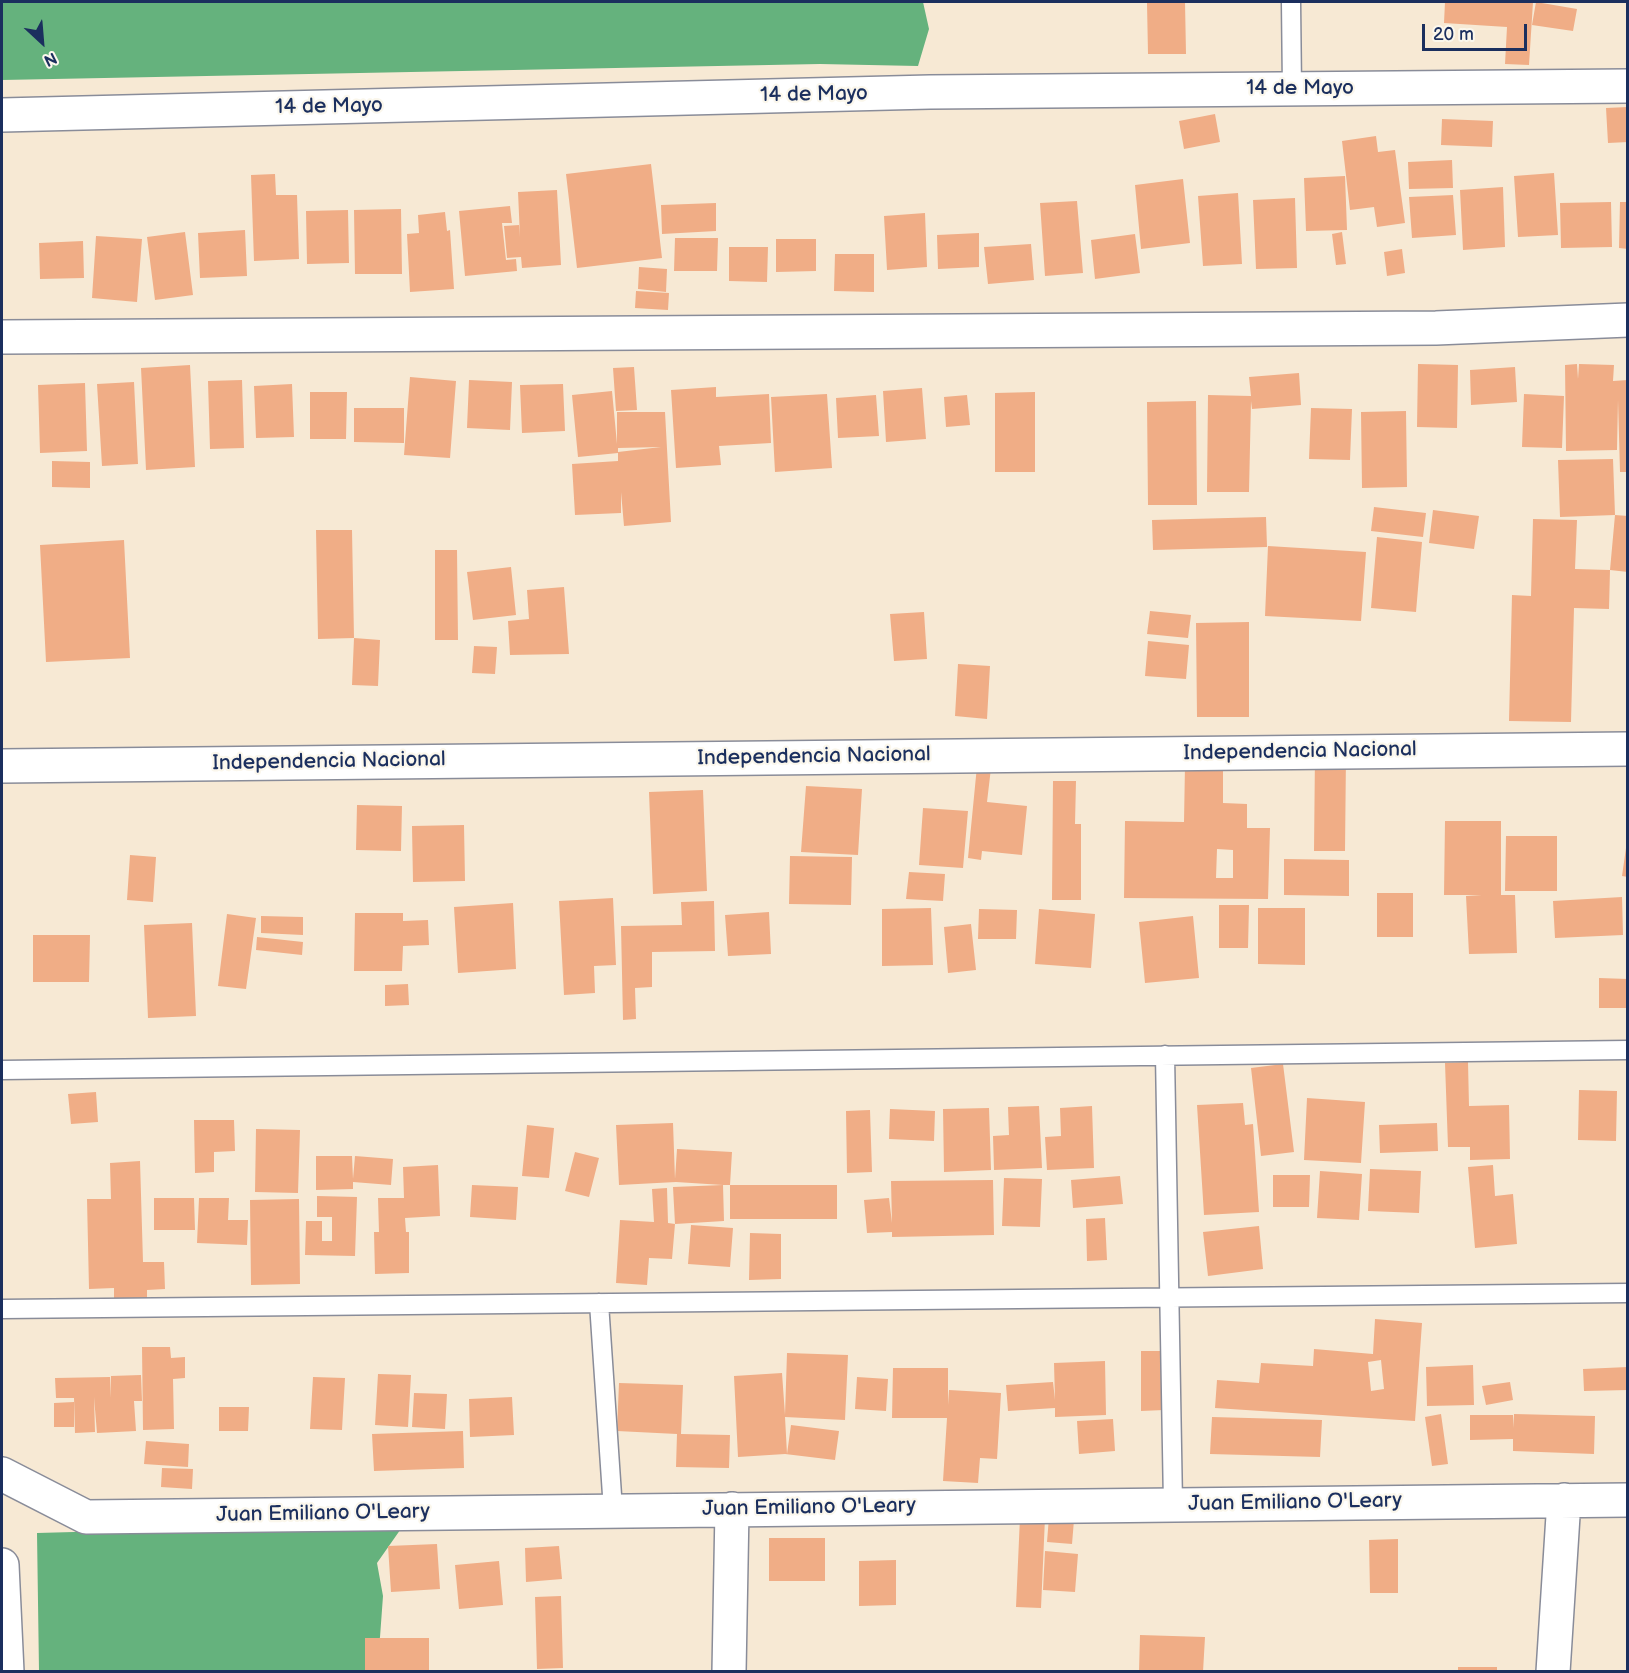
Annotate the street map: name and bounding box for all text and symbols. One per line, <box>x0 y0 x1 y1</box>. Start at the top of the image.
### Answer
north arrow <box>12 12 72 72</box>
scale bar <box>1425 12 1530 50</box>
text: 20 m <box>1433 24 1474 45</box>
text: N <box>41 47 60 70</box>
street label: 14 de Mayo <box>1246 76 1354 102</box>
street label: 14 de Mayo <box>760 81 868 109</box>
street label: 14 de Mayo <box>275 93 383 121</box>
street label: Independencia Nacional <box>1183 737 1417 767</box>
street label: Independencia Nacional <box>697 742 931 772</box>
street label: Independencia Nacional <box>212 747 446 777</box>
street label: Juan Emiliano O'Leary <box>1188 1489 1402 1517</box>
street label: Juan Emiliano O'Leary <box>702 1494 916 1522</box>
street label: Juan Emiliano O'Leary <box>216 1500 430 1528</box>

